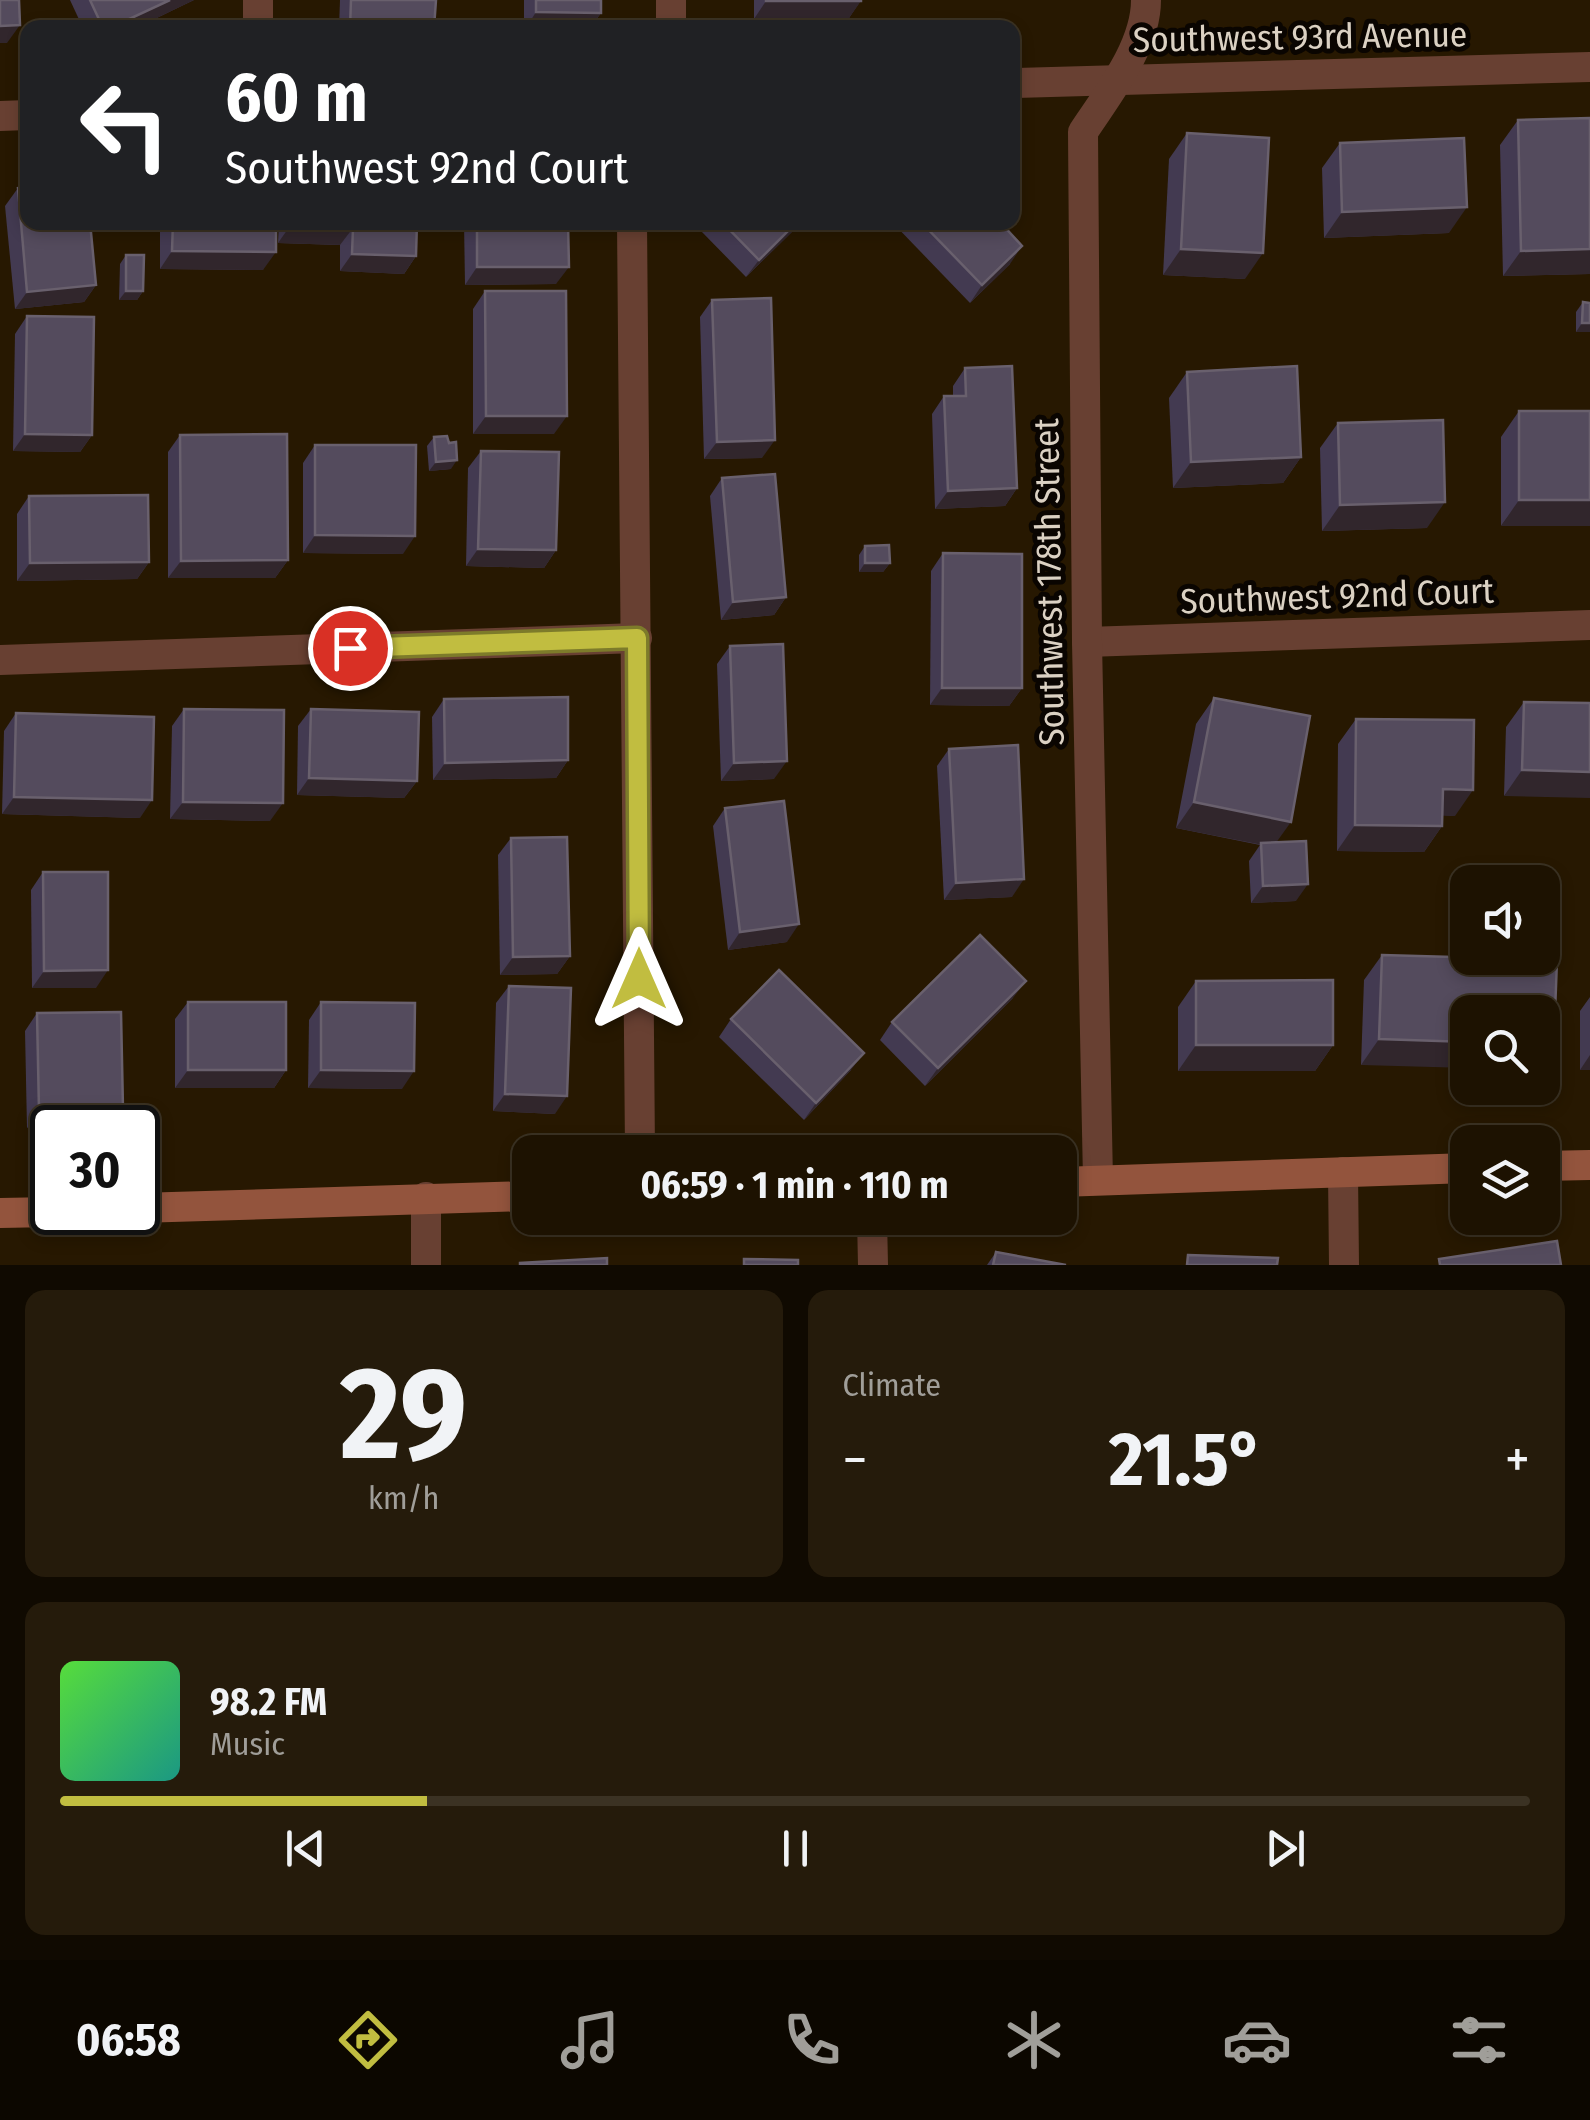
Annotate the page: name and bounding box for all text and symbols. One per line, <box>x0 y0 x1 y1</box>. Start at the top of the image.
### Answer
street label: Southwest 93rd Avenue <box>1133 13 1467 61</box>
text: 60 m <box>225 56 368 140</box>
icon: left <box>60 60 190 190</box>
text: Southwest 92nd Court <box>225 141 628 195</box>
street label: Southwest 178th Street <box>1025 417 1073 746</box>
street label: Southwest 92nd Court <box>1180 570 1495 622</box>
pin <box>308 606 393 691</box>
icon: arrive <box>323 621 378 676</box>
map controls <box>1450 865 1560 1235</box>
button: sound <box>1450 865 1560 975</box>
position arrow <box>587 927 691 1031</box>
button: search <box>1450 995 1560 1105</box>
speed limit sign: 30 <box>30 1105 160 1235</box>
button: layers <box>1450 1125 1560 1235</box>
text: 06:59 · 1 min · 110 m <box>640 1162 949 1208</box>
text: 29 <box>340 1336 467 1492</box>
text: Climate <box>843 1366 941 1404</box>
text: 21.5° <box>1109 1415 1263 1505</box>
text: − <box>843 1427 867 1493</box>
text: + <box>1505 1427 1530 1493</box>
text: km/h <box>368 1479 439 1517</box>
text: 98.2 FM <box>210 1679 327 1725</box>
text: Music <box>210 1725 285 1763</box>
icon: previous <box>278 1821 333 1876</box>
icon: pause <box>768 1821 823 1876</box>
icon: next <box>1258 1821 1313 1876</box>
icon: directions <box>333 2005 403 2075</box>
icon: music <box>555 2005 625 2075</box>
icon: phone <box>777 2005 847 2075</box>
icon: climate <box>999 2005 1069 2075</box>
icon: car <box>1222 2005 1292 2075</box>
icon: filters <box>1444 2005 1514 2075</box>
text: 06:58 <box>76 2013 181 2067</box>

